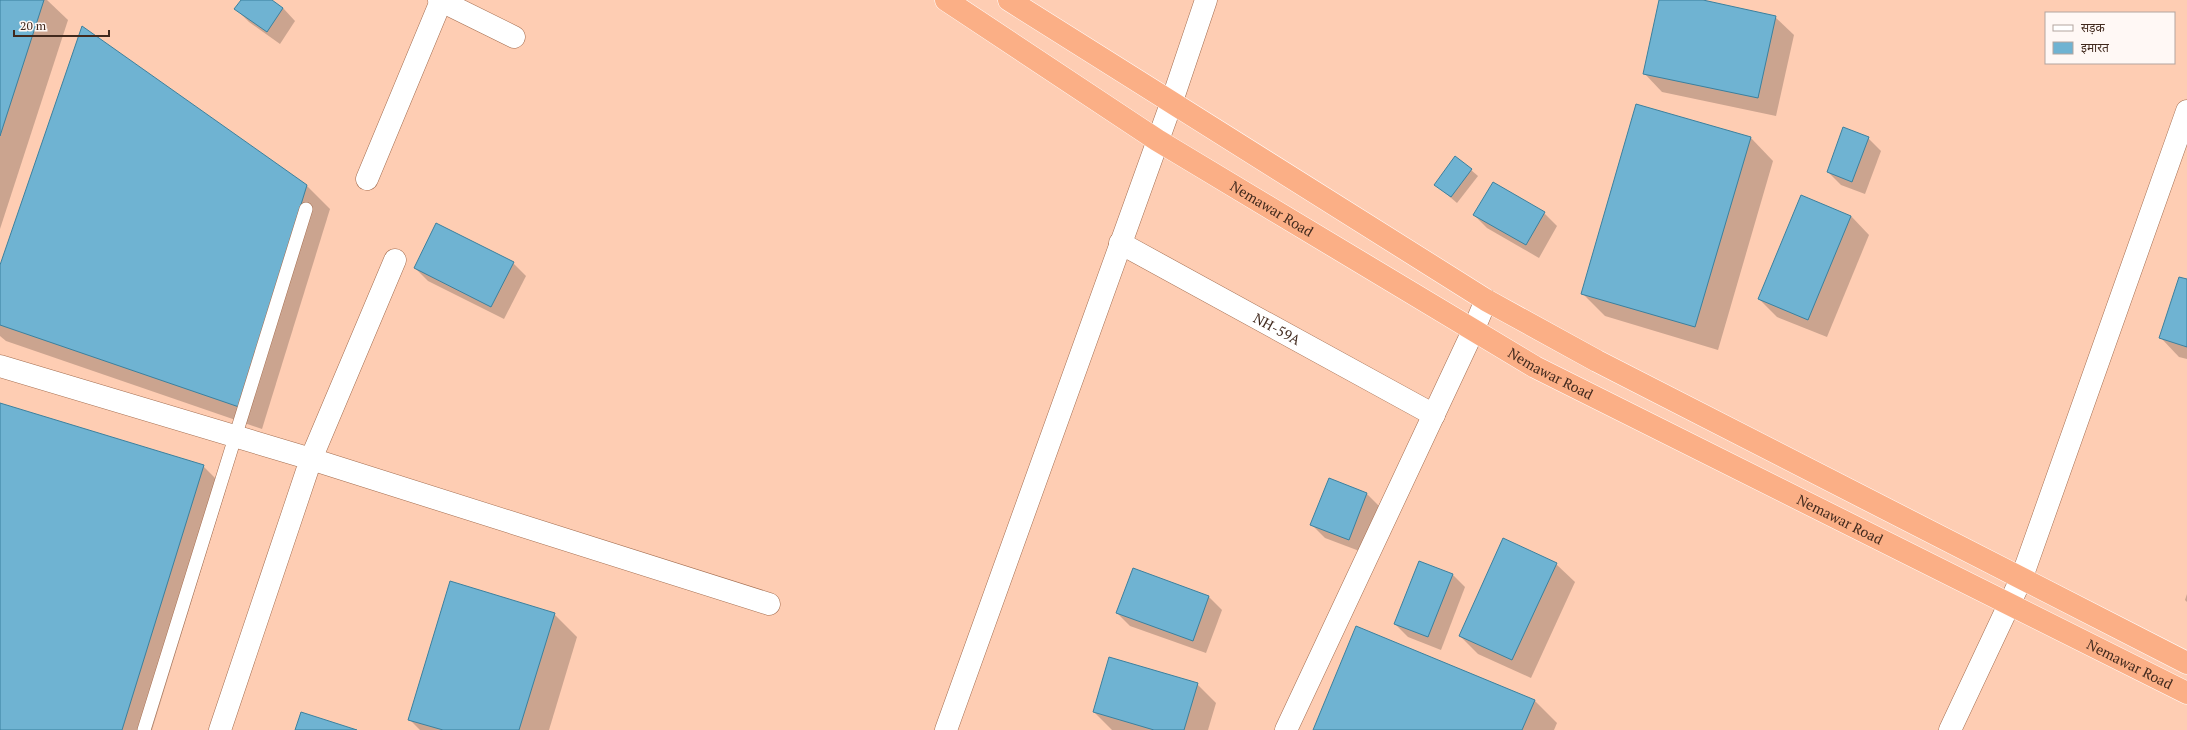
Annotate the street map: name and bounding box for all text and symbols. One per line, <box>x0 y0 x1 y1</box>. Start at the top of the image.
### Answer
scale bar <box>14 12 109 38</box>
legend <box>2045 12 2175 64</box>
text: 20 m <box>20 18 47 33</box>
text: सड़क <box>2081 20 2106 35</box>
text: इमारत <box>2081 40 2110 55</box>
street label: Nemawar Road <box>1227 176 1317 241</box>
street label: NH-59A <box>1250 308 1305 349</box>
street label: Nemawar Road <box>1505 343 1597 404</box>
street label: Nemawar Road <box>1794 490 1886 549</box>
street label: Nemawar Road <box>2084 634 2176 693</box>

